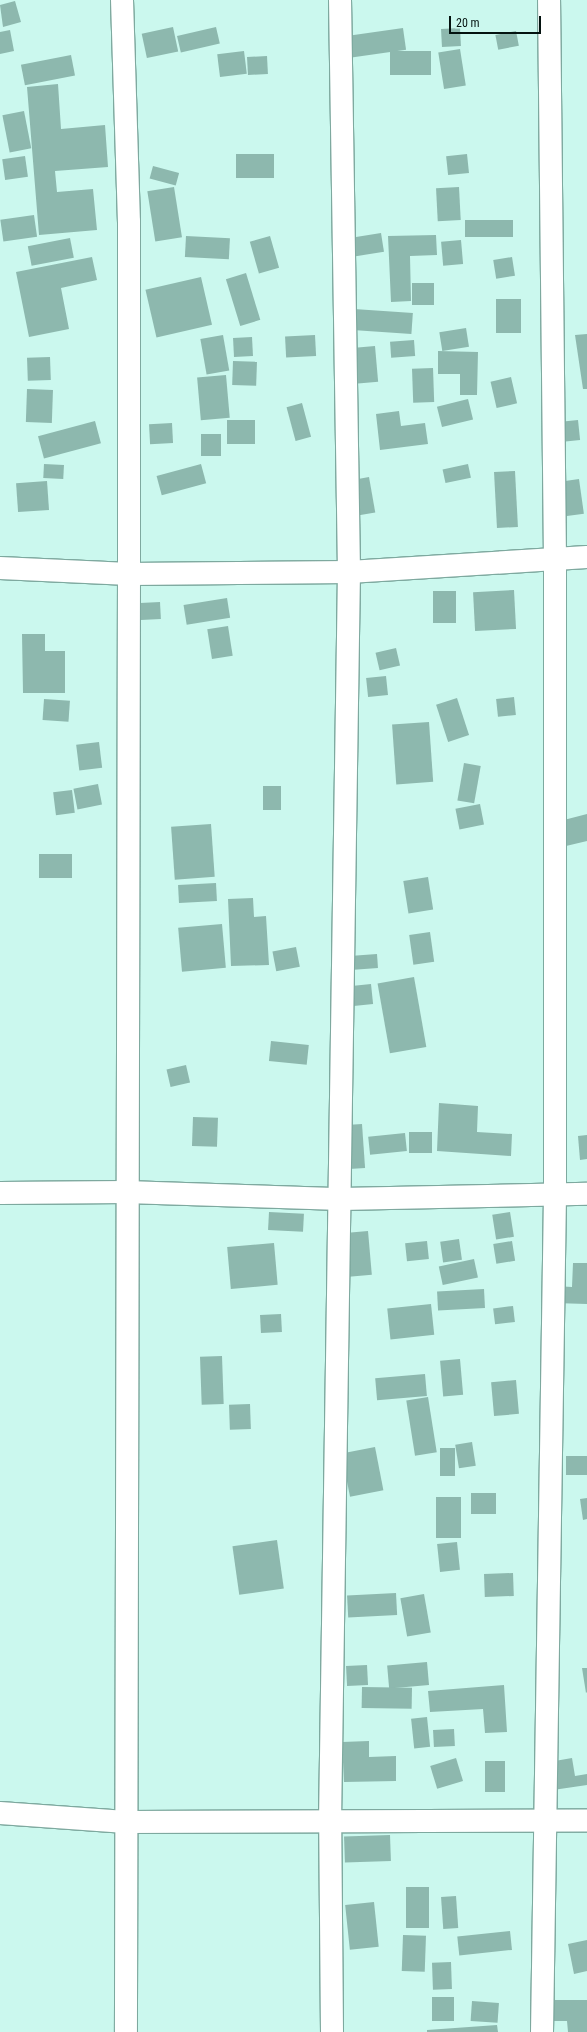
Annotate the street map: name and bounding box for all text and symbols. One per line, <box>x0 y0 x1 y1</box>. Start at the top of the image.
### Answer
scale bar <box>451 8 543 34</box>
text: 20 m <box>456 16 480 30</box>

